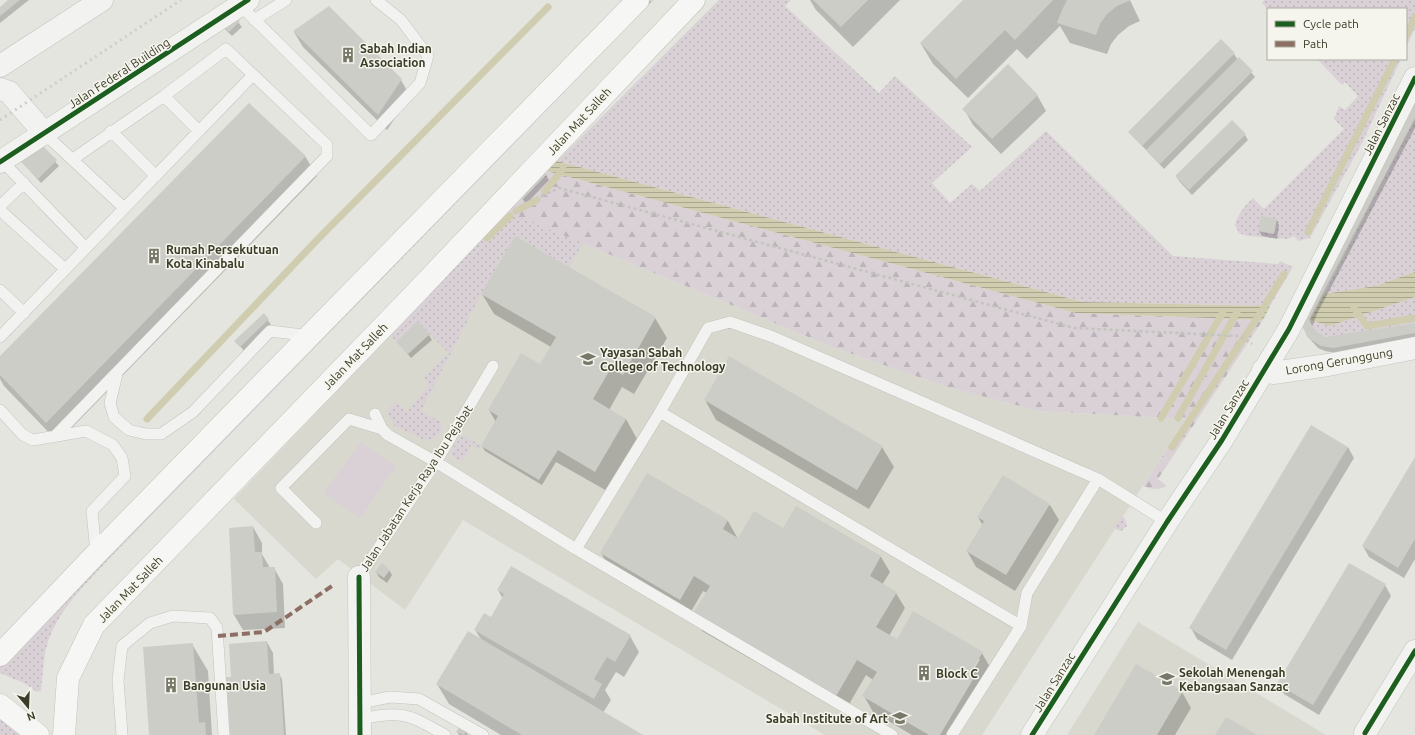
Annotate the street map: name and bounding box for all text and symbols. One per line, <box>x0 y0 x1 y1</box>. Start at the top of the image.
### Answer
legend <box>1267 8 1407 60</box>
text: Cycle path <box>1303 17 1359 30</box>
street label: Jalan Federal Building <box>66 35 172 111</box>
text: Path <box>1303 37 1328 50</box>
place label: Sabah Indian Association <box>360 42 432 69</box>
building icon: Sabah Indian Association <box>339 46 357 64</box>
street label: Jalan Mat Salleh <box>544 85 614 157</box>
street label: Jalan Sanzac <box>1360 91 1402 157</box>
place label: Rumah Persekutuan Kota Kinabalu <box>166 243 279 270</box>
building icon: Rumah Persekutuan Kota Kinabalu <box>145 247 163 265</box>
street label: Jalan Mat Salleh <box>320 320 390 392</box>
street label: Lorong Gerunggung <box>1284 345 1394 377</box>
place label: Yayasan Sabah College of Technology <box>600 346 726 373</box>
school or university icon: Yayasan Sabah College of Technology <box>579 350 597 368</box>
street label: Jalan Sanzac <box>1205 376 1251 441</box>
street label: Jalan Jabatan Kerja Raya Ibu Pejabat <box>357 402 475 573</box>
street label: Jalan Mat Salleh <box>95 553 165 625</box>
street label: Jalan Sanzac <box>1031 650 1078 714</box>
building icon: Block C <box>915 664 933 682</box>
place label: Sekolah Menengah Kebangsaan Sanzac <box>1179 666 1289 693</box>
place label: Block C <box>936 667 978 680</box>
school or university icon: Sekolah Menengah Kebangsaan Sanzac <box>1158 670 1176 688</box>
building icon: Bangunan Usia <box>162 676 180 694</box>
place label: Bangunan Usia <box>183 679 266 692</box>
north arrow <box>8 687 48 727</box>
text: N <box>25 709 37 723</box>
school or university icon: Sabah Institute of Art <box>891 709 909 727</box>
place label: Sabah Institute of Art <box>766 712 888 725</box>

